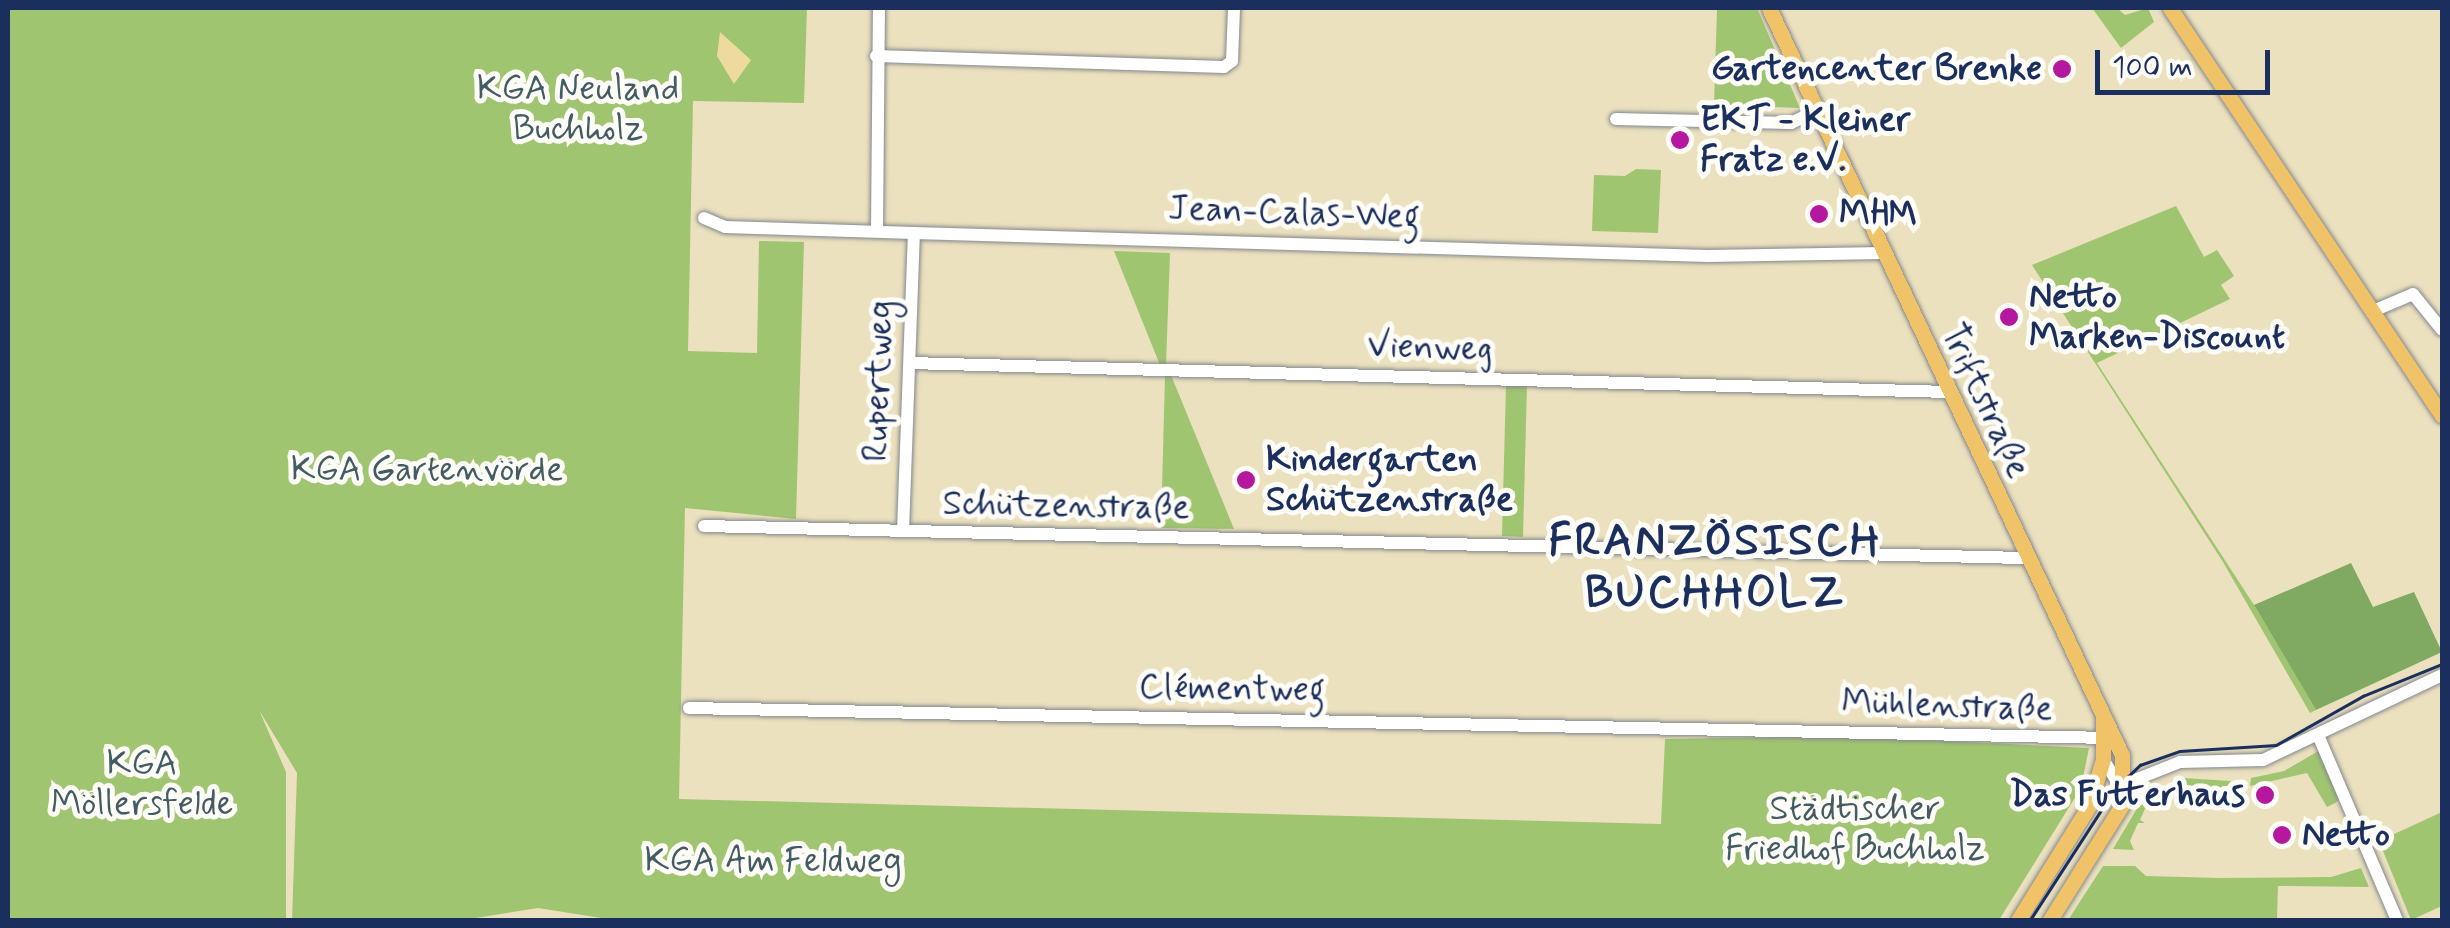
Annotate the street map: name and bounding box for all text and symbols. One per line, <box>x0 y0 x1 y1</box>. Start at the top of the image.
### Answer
scale bar <box>2100 30 2275 92</box>
place label: Gartencenter Brenke <box>1705 48 2042 90</box>
text: 100 m <box>2112 48 2193 87</box>
marker: Gartencenter Brenke <box>2051 58 2073 80</box>
park label: KGA Neuland Buchholz <box>476 68 680 150</box>
place label: EKT - Kleiner Fratz e.V. <box>1700 99 1910 181</box>
marker: EKT - Kleiner Fratz e.V. <box>1669 129 1691 151</box>
street label: Jean-Calas-Weg <box>1167 188 1421 238</box>
place label: MHM <box>1839 193 1918 235</box>
marker: MHM <box>1808 203 1830 225</box>
place label: Netto Marken-Discount <box>2029 276 2285 358</box>
street label: Rupertweg <box>855 300 903 462</box>
marker: Netto Marken-Discount <box>1998 306 2020 328</box>
street label: Triftstraße <box>1931 317 2039 485</box>
street label: Vienweg <box>1367 325 1493 371</box>
place label: Kindergarten Schützenstraße <box>1266 439 1513 521</box>
park label: KGA Gartenvörde <box>294 449 560 491</box>
marker: Kindergarten Schützenstraße <box>1235 469 1257 491</box>
street label: Schützenstraße <box>942 483 1190 529</box>
district label: FRANZÖSISCH BUCHHOLZ <box>1552 515 1878 621</box>
street label: Clémentweg <box>1138 666 1326 712</box>
street label: Mühlenstraße <box>1841 681 2053 731</box>
park label: KGA Möllersfelde <box>51 743 233 825</box>
place label: Das Futterhaus <box>2007 774 2245 816</box>
marker: Das Futterhaus <box>2254 784 2276 806</box>
park label: Städtischer Friedhof Buchholz <box>1725 788 1985 870</box>
place label: Netto <box>2302 814 2390 856</box>
marker: Netto <box>2271 824 2293 846</box>
park label: KGA Am Feldweg <box>643 840 903 882</box>

